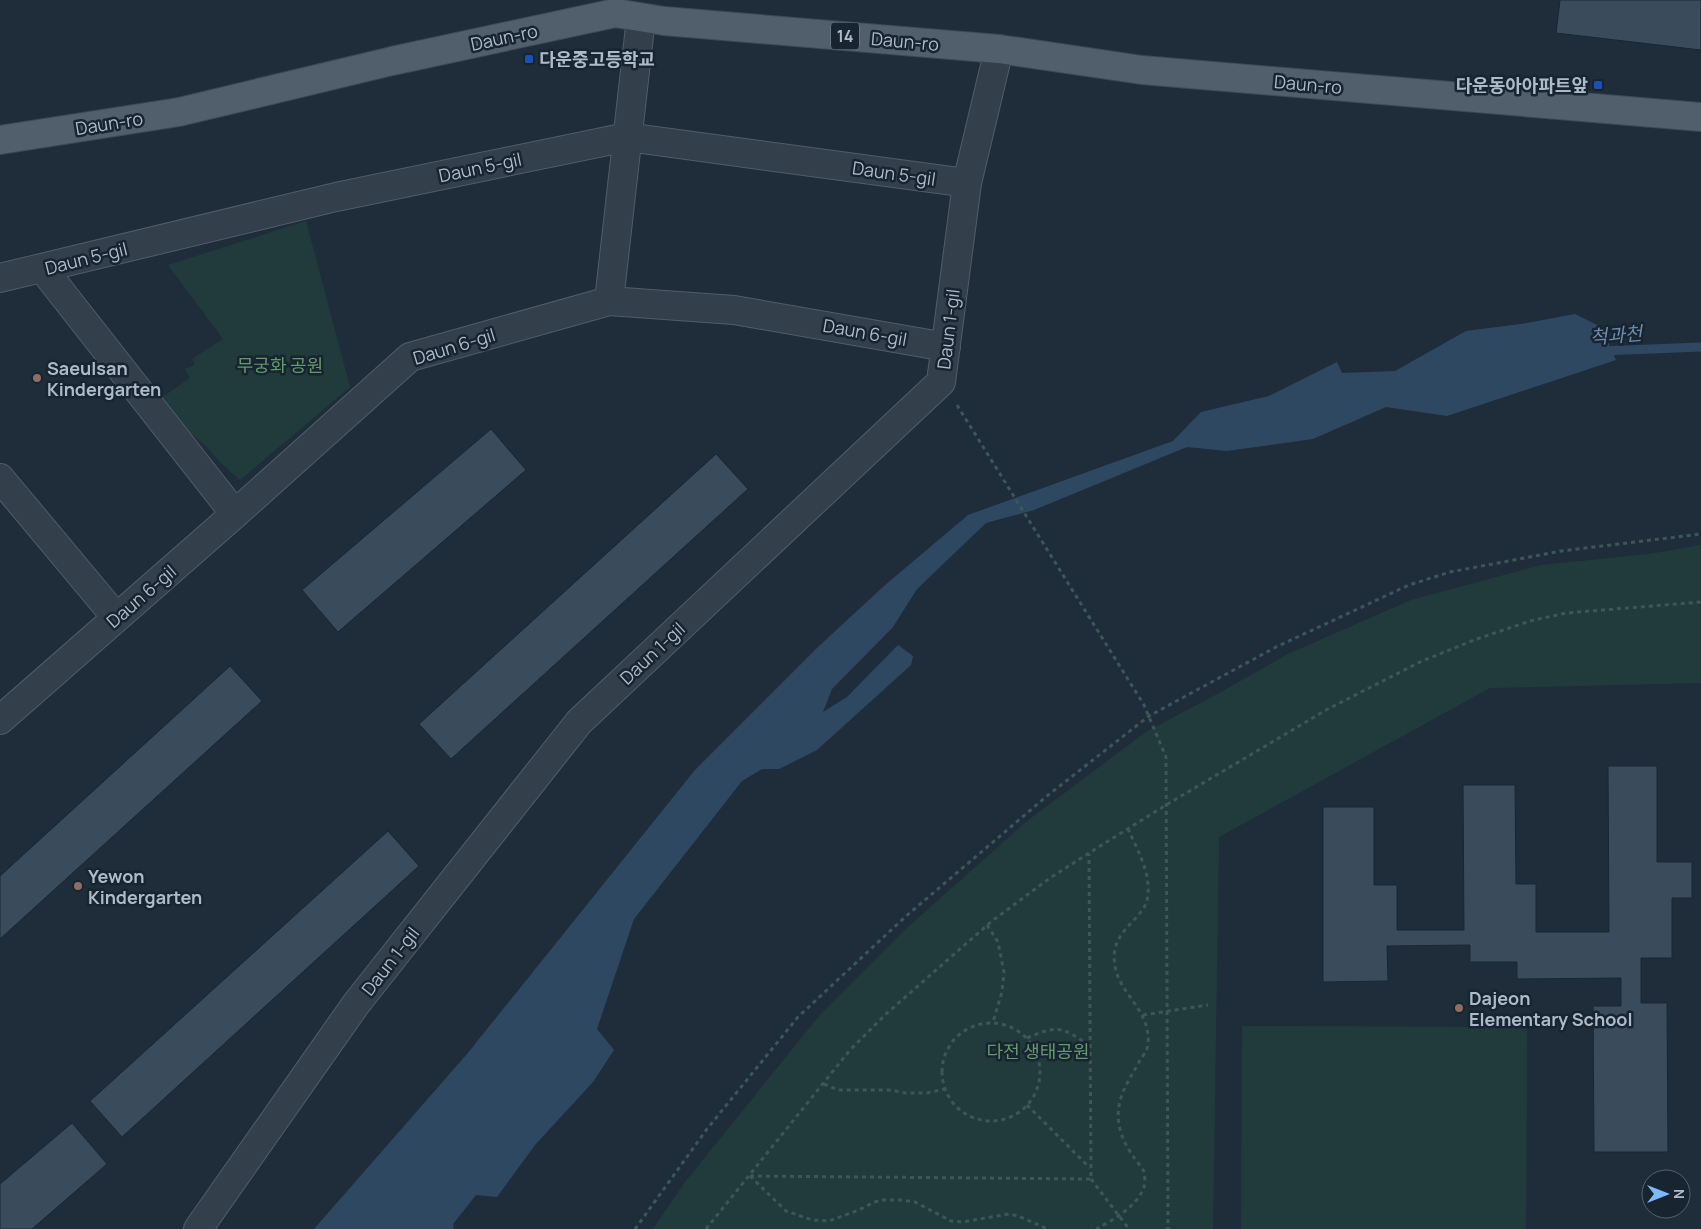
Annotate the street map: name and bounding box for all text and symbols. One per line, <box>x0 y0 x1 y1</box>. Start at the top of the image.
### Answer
street label: Daun-ro <box>468 18 540 56</box>
road number: 14 <box>831 22 859 50</box>
street label: Daun-ro <box>870 26 940 56</box>
place label: 다운중고등학교 <box>539 47 655 71</box>
marker: 다운중고등학교 <box>523 53 535 65</box>
street label: Daun-ro <box>1273 69 1343 99</box>
place label: 다운동아아파트앞 <box>1456 73 1588 97</box>
marker: 다운동아아파트앞 <box>1592 79 1604 91</box>
street label: Daun-ro <box>74 106 144 140</box>
street label: Daun 5-gil <box>436 147 524 187</box>
street label: Daun 5-gil <box>851 155 937 191</box>
street label: Daun 5-gil <box>42 236 130 280</box>
street label: Daun 1-gil <box>931 287 965 371</box>
street label: Daun 6-gil <box>821 313 909 351</box>
water label: 척과천 <box>1589 320 1645 350</box>
street label: Daun 6-gil <box>410 322 498 370</box>
park label: 무궁화 공원 <box>237 353 323 377</box>
place label: Saeulsan Kindergarten <box>47 356 161 401</box>
marker: Saeulsan Kindergarten <box>31 372 43 384</box>
street label: Daun 6-gil <box>101 559 181 633</box>
street label: Daun 1-gil <box>614 617 690 689</box>
place label: Yewon Kindergarten <box>88 864 202 909</box>
marker: Yewon Kindergarten <box>72 880 84 892</box>
street label: Daun 1-gil <box>356 922 424 1000</box>
place label: Dajeon Elementary School <box>1469 986 1632 1031</box>
marker: Dajeon Elementary School <box>1453 1002 1465 1014</box>
park label: 다전 생태공원 <box>987 1039 1089 1063</box>
north arrow <box>1641 1169 1691 1219</box>
text: N <box>1670 1189 1689 1199</box>

